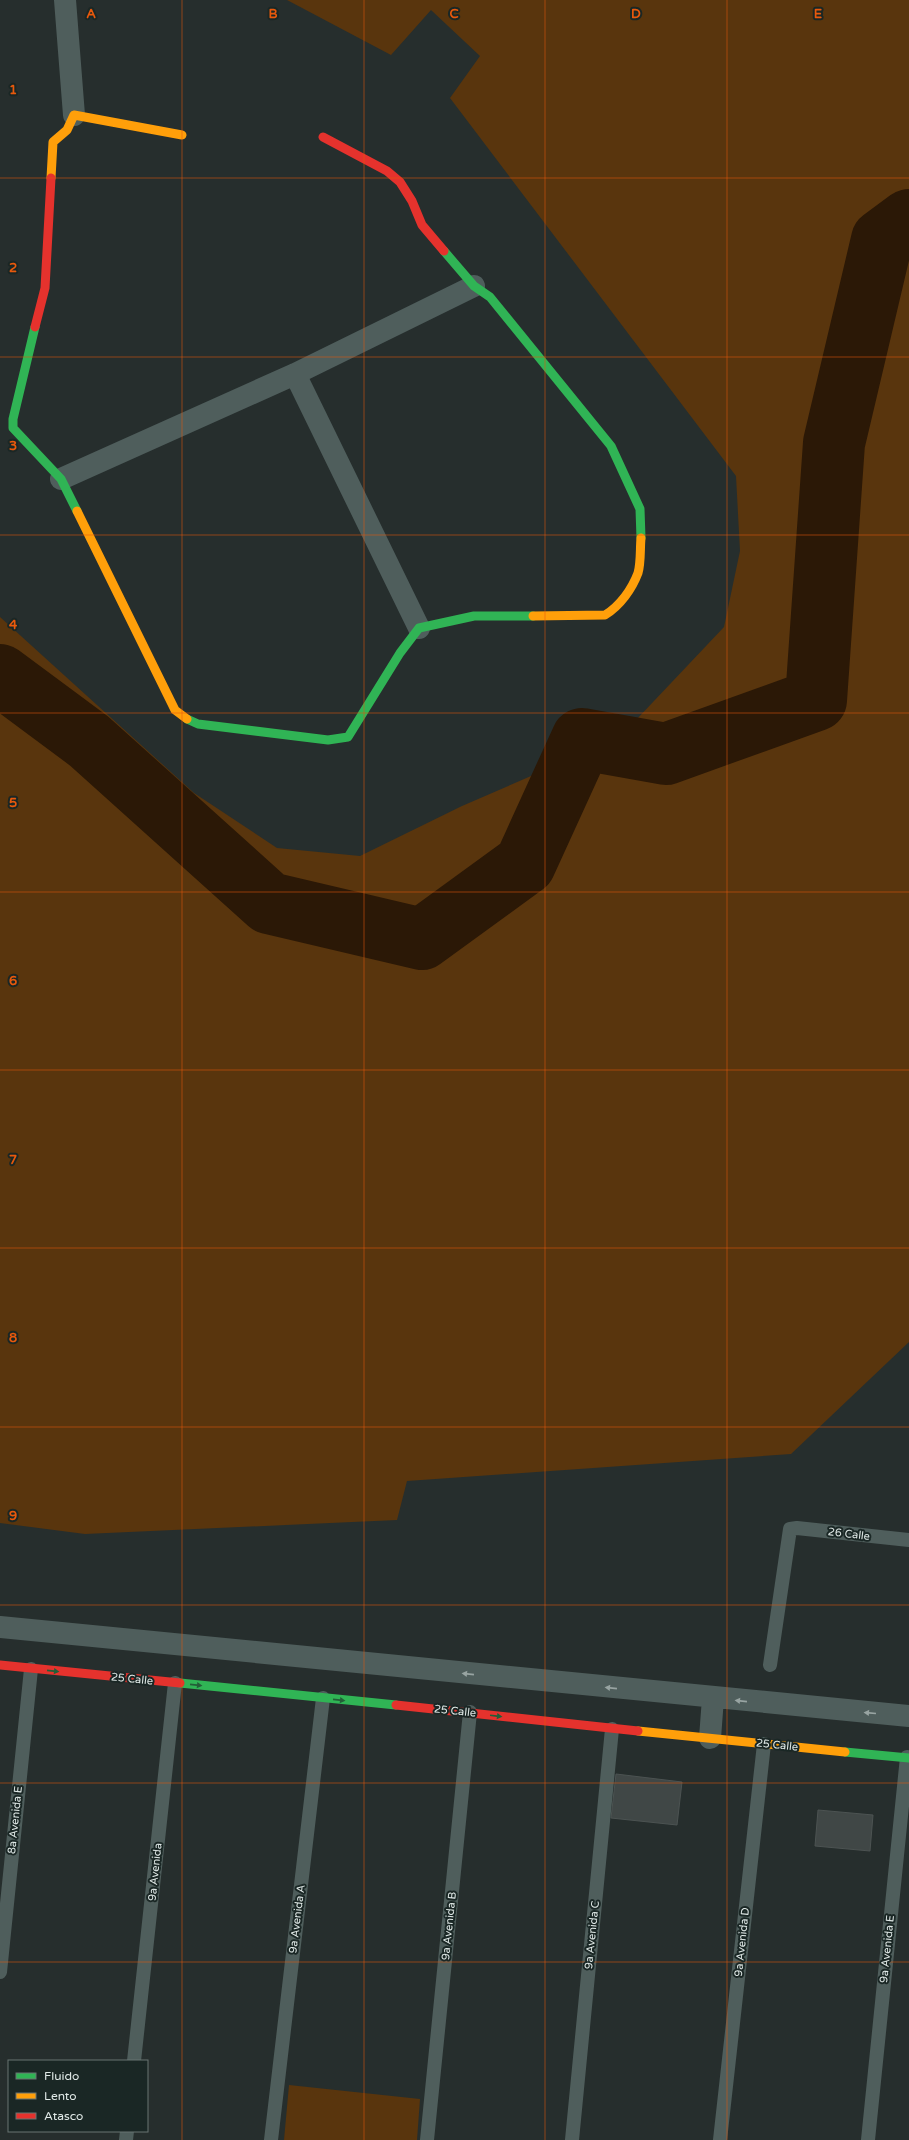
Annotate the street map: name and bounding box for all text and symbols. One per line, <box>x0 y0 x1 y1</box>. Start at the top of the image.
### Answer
text: A <box>86 6 96 22</box>
text: B <box>268 6 278 22</box>
text: C <box>449 6 459 22</box>
text: D <box>631 6 641 22</box>
text: E <box>814 6 822 22</box>
text: 1 <box>9 82 17 98</box>
text: 2 <box>9 260 17 276</box>
text: 3 <box>9 438 17 454</box>
text: 4 <box>9 617 18 633</box>
text: 5 <box>9 795 17 811</box>
text: 6 <box>9 973 17 989</box>
text: 7 <box>9 1152 17 1168</box>
text: 8 <box>9 1330 17 1346</box>
text: 9 <box>9 1508 17 1524</box>
street label: 26 Calle <box>827 1525 871 1543</box>
one-way arrow <box>47 1668 59 1674</box>
street label: 25 Calle <box>110 1670 154 1688</box>
one-way arrow <box>462 1670 474 1677</box>
one-way arrow <box>190 1682 202 1689</box>
one-way arrow <box>605 1685 617 1691</box>
one-way arrow <box>333 1696 345 1703</box>
one-way arrow <box>735 1697 747 1704</box>
street label: 25 Calle <box>433 1702 477 1720</box>
one-way arrow <box>864 1709 876 1716</box>
one-way arrow <box>490 1712 503 1719</box>
street label: 25 Calle <box>755 1736 799 1754</box>
street label: 8a Avenida E <box>5 1785 25 1855</box>
street label: 9a Avenida <box>145 1842 165 1902</box>
street label: 9a Avenida A <box>286 1884 308 1954</box>
street label: 9a Avenida B <box>439 1891 459 1961</box>
street label: 9a Avenida C <box>582 1900 602 1970</box>
street label: 9a Avenida D <box>732 1907 752 1977</box>
street label: 9a Avenida E <box>877 1914 897 1984</box>
legend <box>8 2060 148 2132</box>
text: Fluido <box>44 2069 79 2083</box>
text: Lento <box>44 2089 77 2103</box>
text: Atasco <box>44 2109 83 2123</box>

